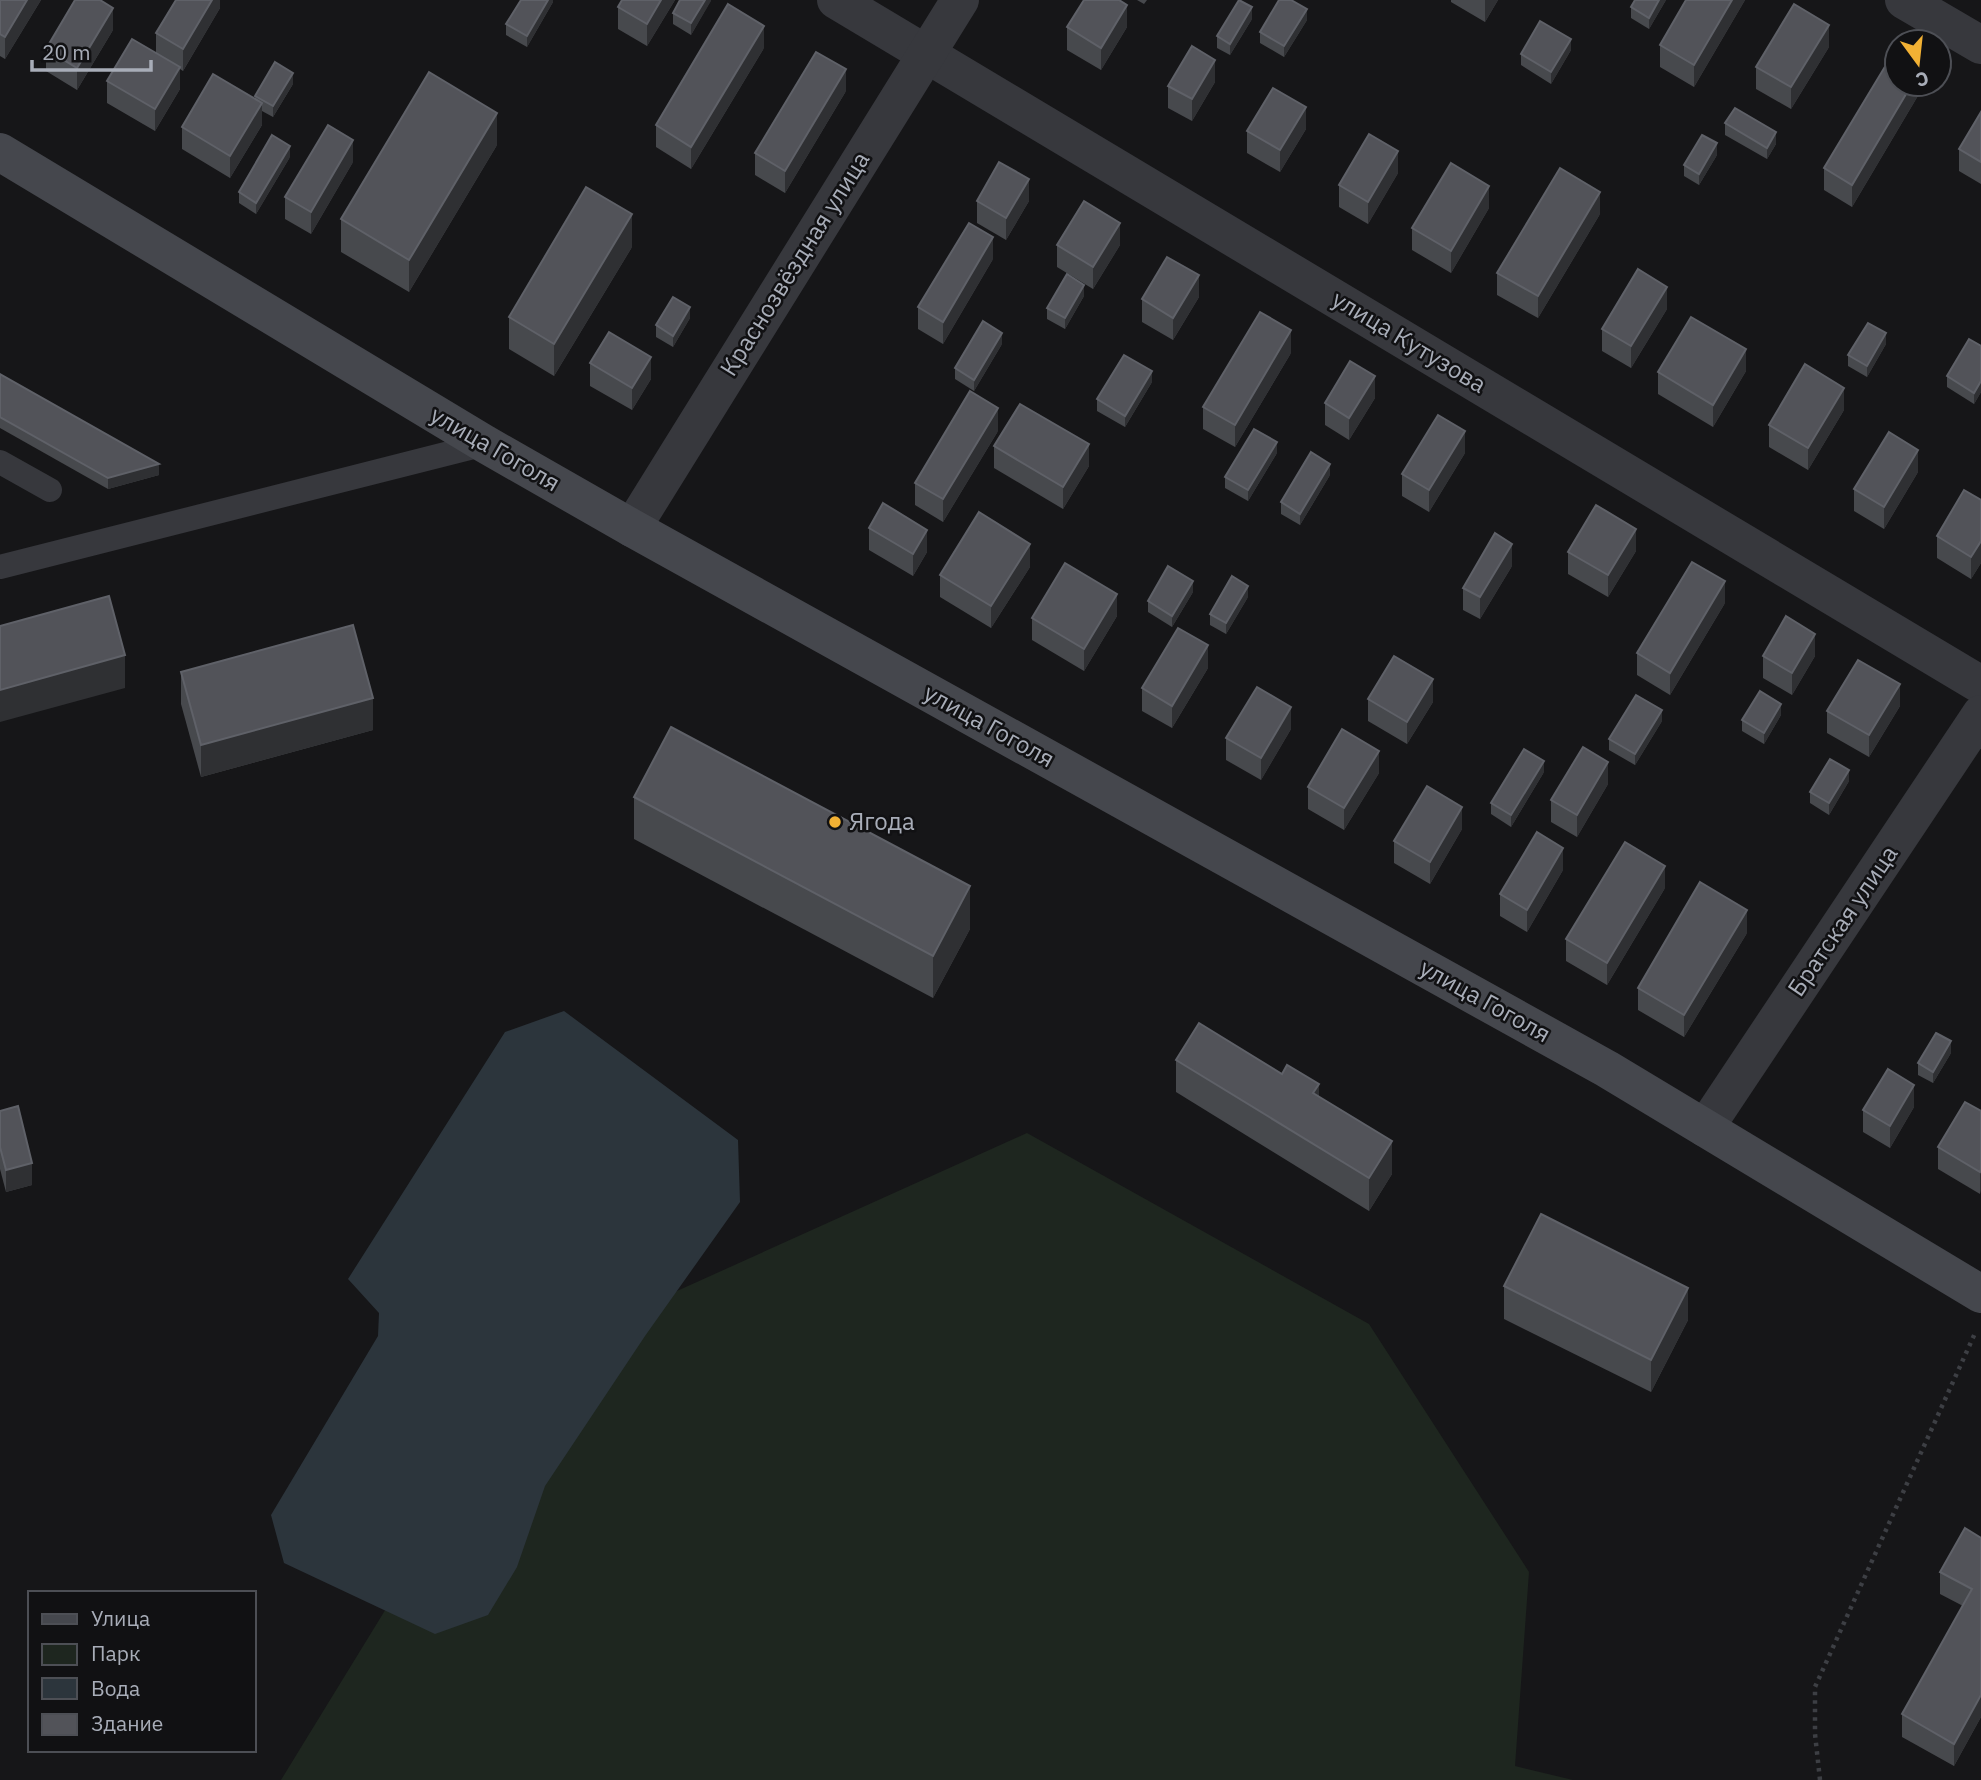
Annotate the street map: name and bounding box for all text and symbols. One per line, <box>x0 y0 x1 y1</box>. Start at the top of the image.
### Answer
scale bar <box>32 28 150 72</box>
north arrow <box>1883 28 1953 98</box>
text: 20 m <box>42 38 91 66</box>
text: С <box>1913 66 1931 93</box>
street label: Краснозвёздная улица <box>712 145 876 382</box>
street label: улица Кутузова <box>1326 282 1493 400</box>
street label: улица Гоголя <box>425 398 566 498</box>
street label: улица Гоголя <box>918 676 1061 774</box>
place label: Ягода <box>849 805 915 837</box>
marker: Ягода <box>827 814 843 830</box>
street label: Братская улица <box>1780 839 1905 1002</box>
street label: улица Гоголя <box>1414 951 1557 1049</box>
legend <box>28 1591 256 1752</box>
text: Улица <box>91 1604 150 1632</box>
text: Парк <box>91 1639 141 1667</box>
text: Вода <box>91 1674 140 1702</box>
text: Здание <box>91 1709 163 1737</box>

